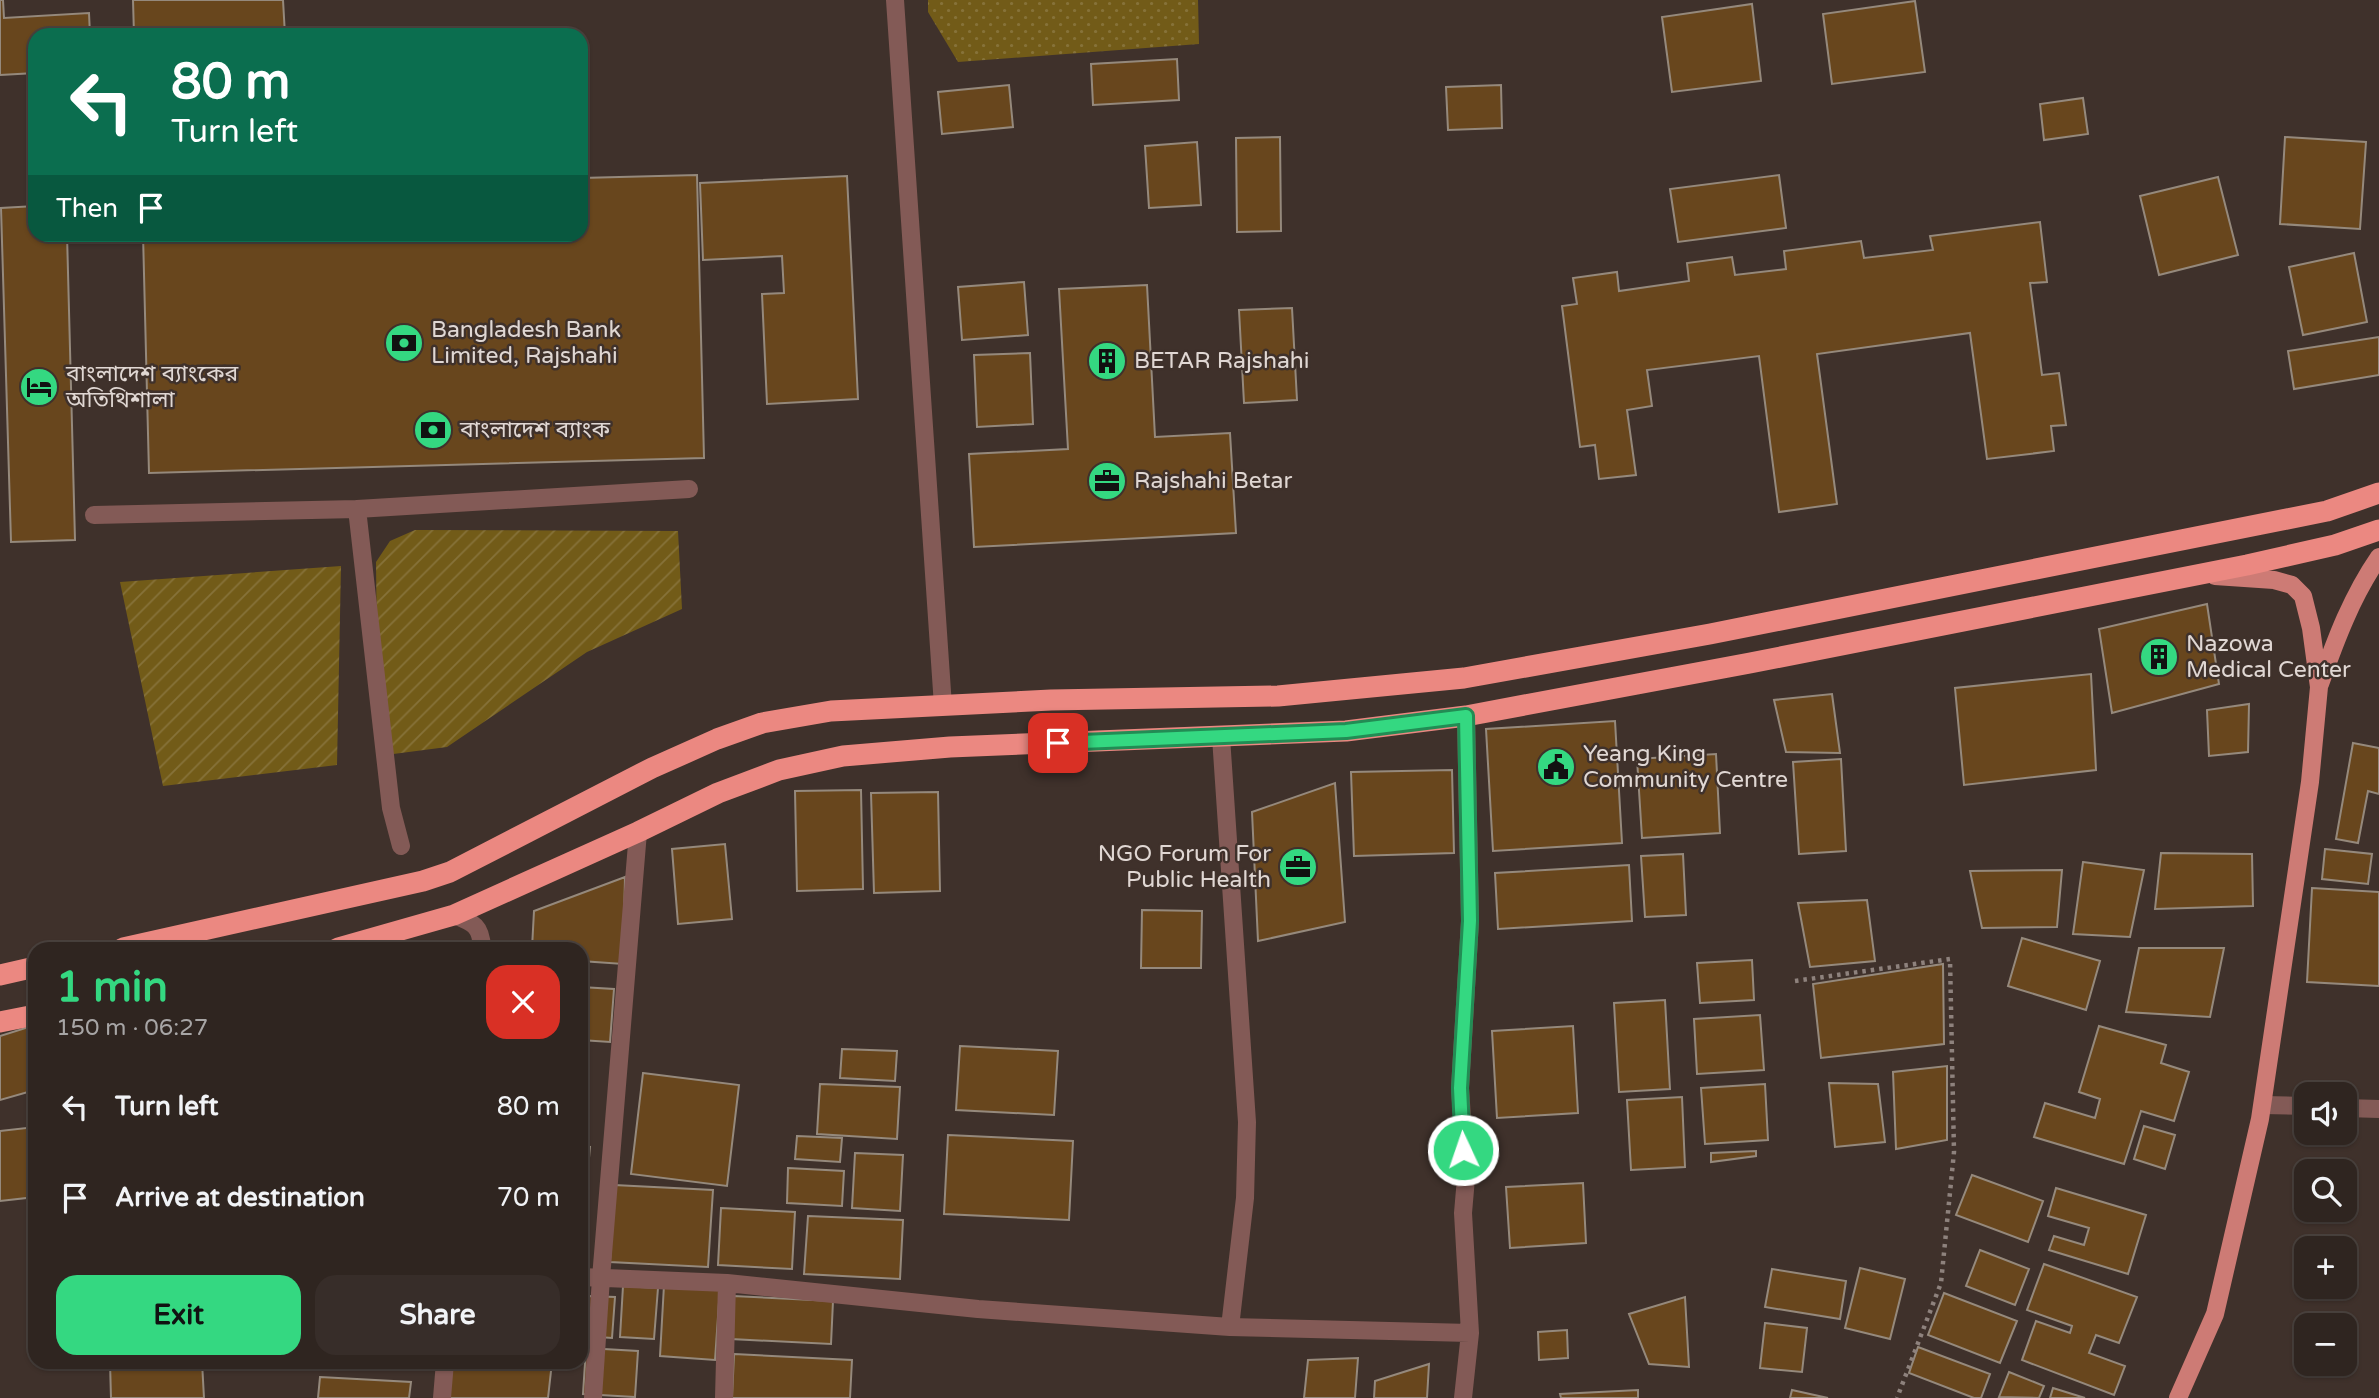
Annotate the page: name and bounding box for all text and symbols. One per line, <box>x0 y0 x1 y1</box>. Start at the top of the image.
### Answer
text: 80 m <box>171 53 290 112</box>
icon: left <box>56 56 147 147</box>
text: Turn left <box>171 113 298 151</box>
icon: arrive <box>132 189 170 227</box>
text: Then <box>56 193 118 224</box>
place label: Bangladesh Bank Limited, Rajshahi <box>431 316 621 370</box>
bank icon: Bangladesh Bank Limited, Rajshahi <box>383 322 425 364</box>
building icon: BETAR Rajshahi <box>1086 340 1128 382</box>
place label: BETAR Rajshahi <box>1134 347 1310 375</box>
place label: বাংলাদেশ ব্যাংকের অতিথিশালা <box>65 360 238 414</box>
hotel icon: বাংলাদেশ ব্যাংকের অতিথিশালা <box>18 366 60 408</box>
bank icon: বাংলাদেশ ব্যাংক <box>412 409 454 451</box>
place label: বাংলাদেশ ব্যাংক <box>459 416 611 444</box>
office icon: Rajshahi Betar <box>1086 460 1128 502</box>
place label: Rajshahi Betar <box>1134 467 1292 495</box>
place label: Nazowa Medical Center <box>2186 630 2351 684</box>
building icon: Nazowa Medical Center <box>2138 636 2180 678</box>
pin <box>1028 713 1088 773</box>
icon: arrive <box>1039 724 1077 762</box>
place label: Yeang King Community Centre <box>1583 740 1788 794</box>
public building icon: Yeang King Community Centre <box>1535 746 1577 788</box>
place label: NGO Forum For Public Health <box>1098 840 1271 894</box>
office icon: NGO Forum For Public Health <box>1277 846 1319 888</box>
text: 1 min <box>56 962 168 1013</box>
button: close <box>486 965 560 1039</box>
text: 150 m · 06:27 <box>56 1014 208 1042</box>
map controls <box>2294 1082 2357 1376</box>
button: sound <box>2294 1082 2357 1145</box>
icon: left <box>56 1088 94 1126</box>
text: Turn left <box>115 1091 218 1122</box>
text: 80 m <box>497 1091 560 1122</box>
position arrow <box>1426 1113 1500 1187</box>
button: search <box>2294 1159 2357 1222</box>
icon: arrive <box>56 1179 94 1217</box>
text: Arrive at destination <box>115 1182 365 1213</box>
text: 70 m <box>497 1182 560 1213</box>
button: + <box>2294 1236 2357 1299</box>
button: Exit <box>56 1275 301 1355</box>
button: Share <box>315 1275 560 1355</box>
button: − <box>2294 1313 2357 1376</box>

